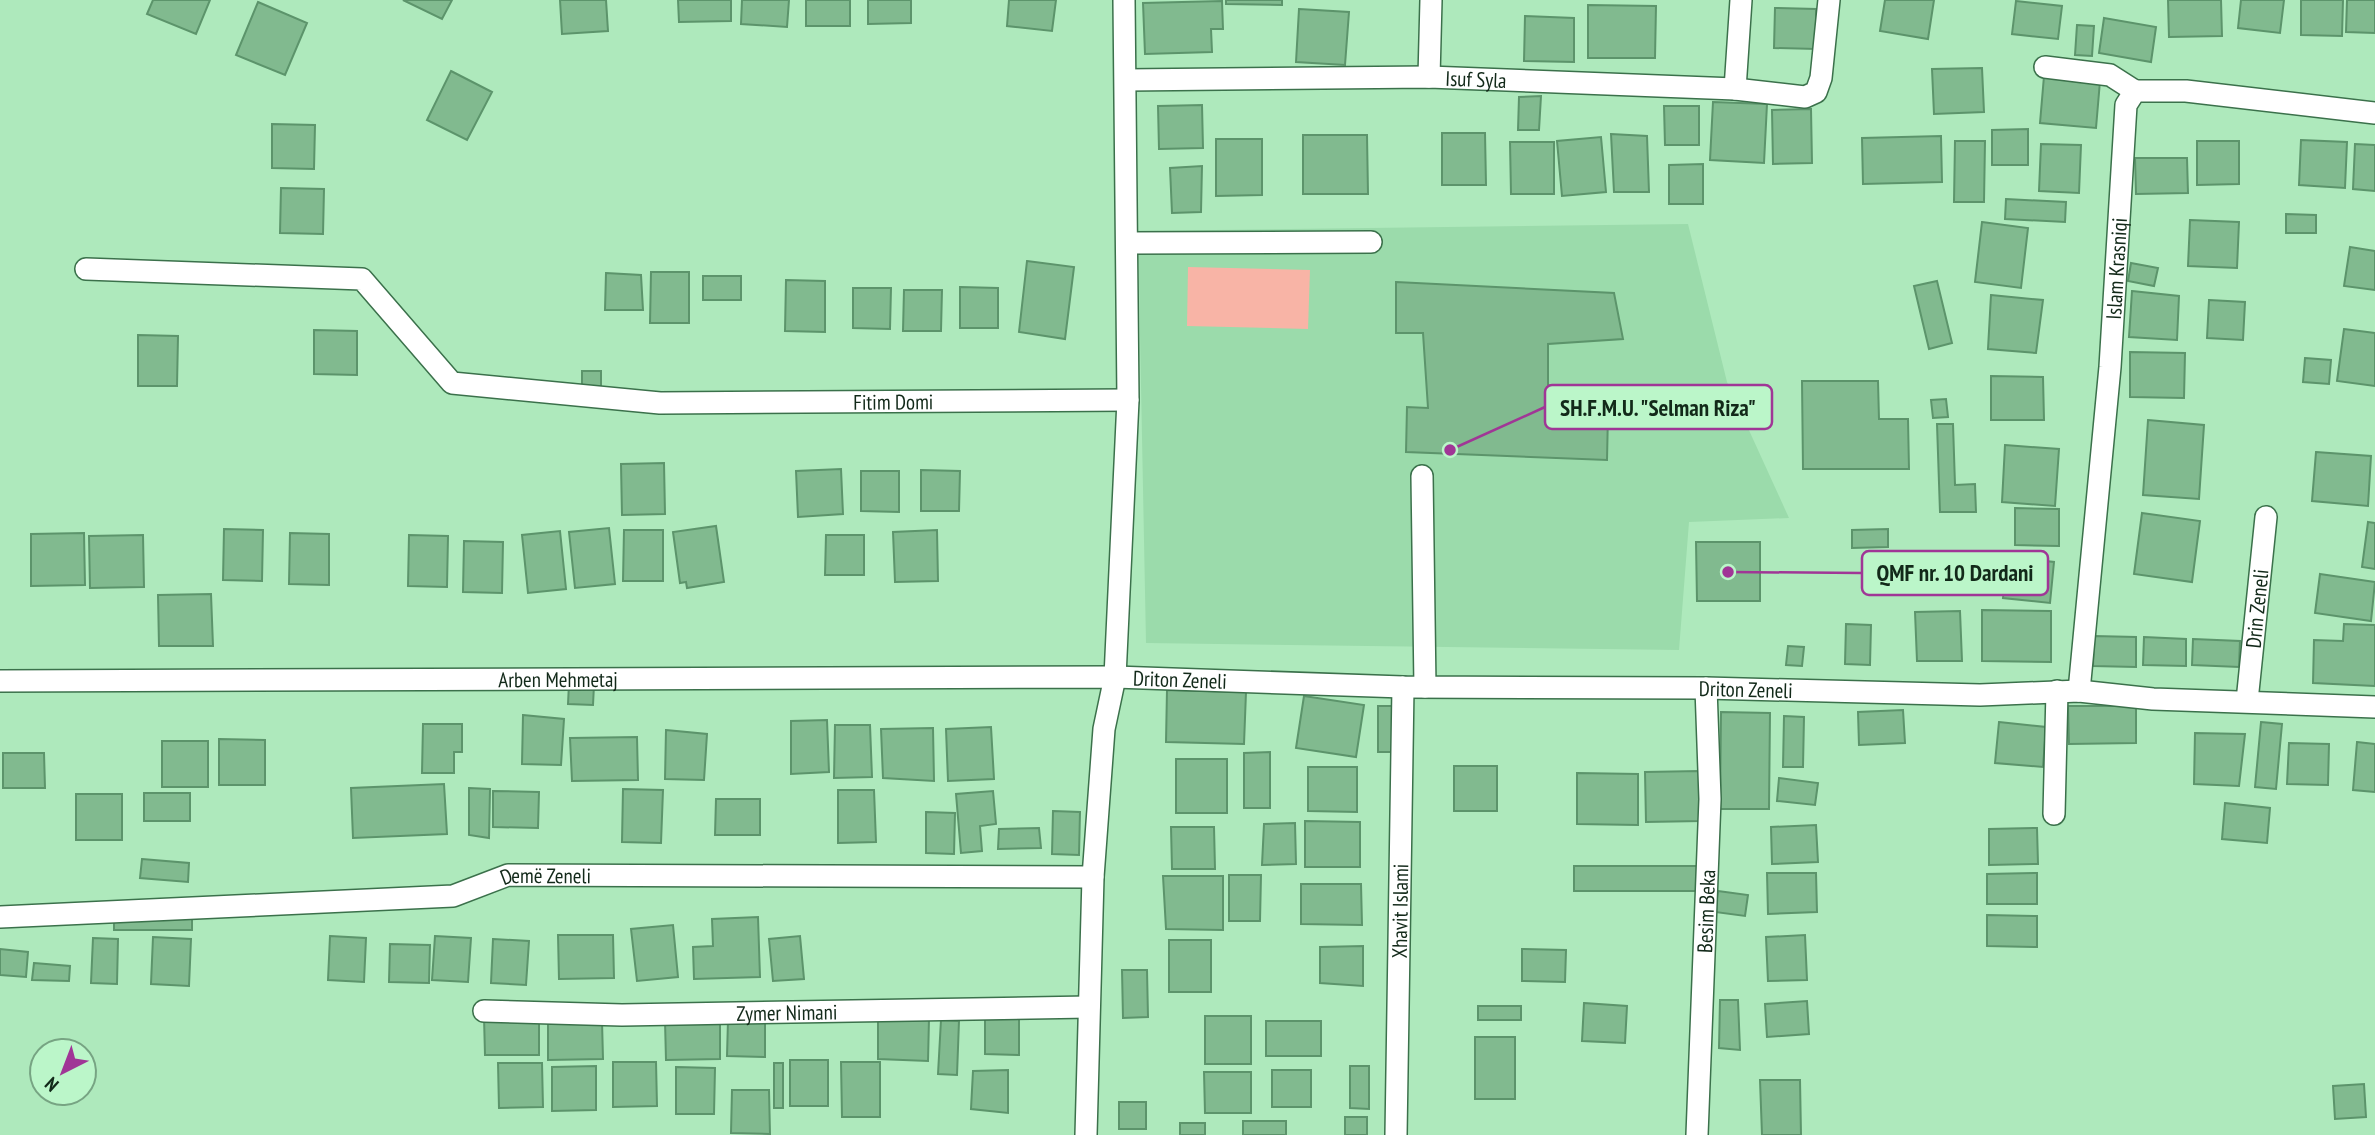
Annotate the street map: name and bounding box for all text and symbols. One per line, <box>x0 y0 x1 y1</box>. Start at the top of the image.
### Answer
street label: Isuf Syla <box>1445 64 1507 94</box>
street label: Islam Krasniqi <box>2099 217 2133 320</box>
callout: SH.F.M.U. "Selman Riza" <box>1545 385 1772 429</box>
street label: Fitim Domi <box>853 388 933 415</box>
text: SH.F.M.U. "Selman Riza" <box>1560 393 1756 422</box>
callout: QMF nr. 10 Dardani <box>1862 551 2048 595</box>
text: QMF nr. 10 Dardani <box>1877 558 2033 587</box>
street label: Drin Zeneli <box>2239 568 2274 649</box>
street label: Driton Zeneli <box>1133 664 1227 694</box>
street label: Arben Mehmetaj <box>498 665 618 693</box>
street label: Driton Zeneli <box>1699 674 1793 704</box>
street label: Demë Zeneli <box>496 861 591 890</box>
street label: Xhavit Islami <box>1385 863 1414 959</box>
street label: Besim Beka <box>1691 869 1721 953</box>
street label: Zymer Nimani <box>736 998 838 1027</box>
north arrow <box>28 1037 98 1107</box>
text: N <box>40 1072 63 1097</box>

